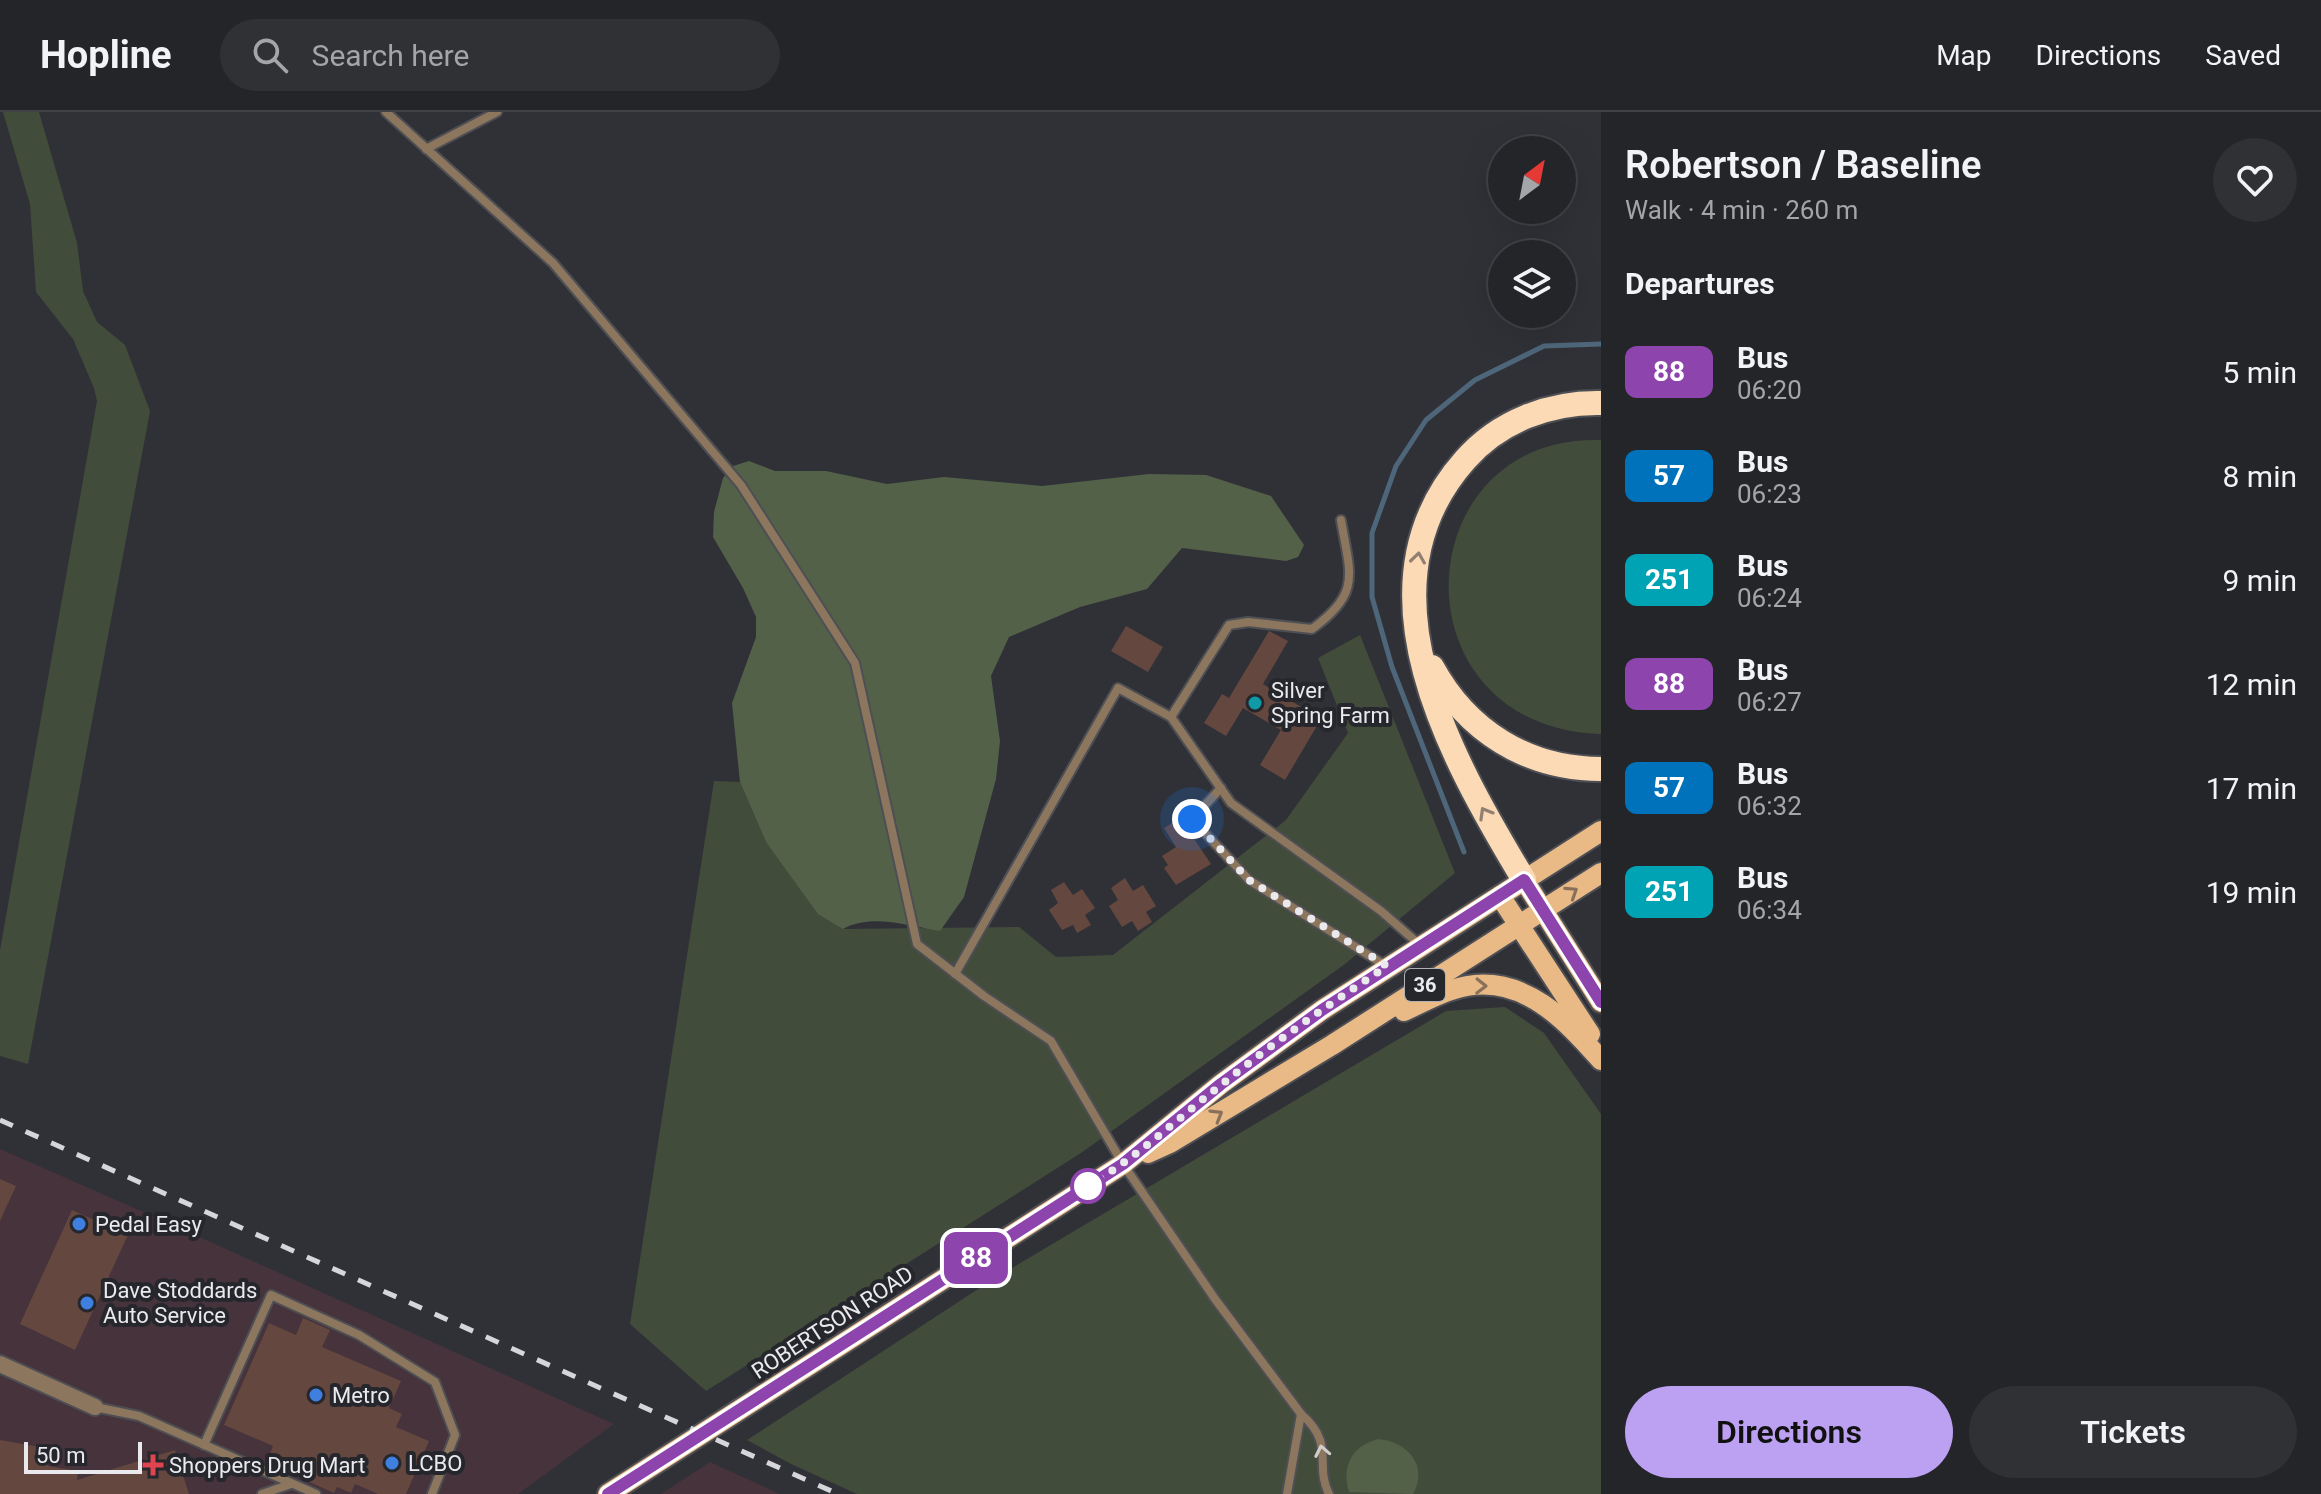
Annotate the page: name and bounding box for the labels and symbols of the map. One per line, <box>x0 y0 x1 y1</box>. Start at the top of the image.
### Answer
north arrow <box>1488 136 1576 224</box>
one-way arrow <box>1409 551 1426 565</box>
place label: Silver Spring Farm <box>1271 678 1390 728</box>
marker: Silver Spring Farm <box>1246 694 1264 712</box>
your location <box>1172 799 1212 839</box>
one-way arrow <box>1479 807 1495 822</box>
one-way arrow <box>1563 886 1578 901</box>
road number: 36 <box>1405 969 1445 1001</box>
one-way arrow <box>1476 977 1488 995</box>
one-way arrow <box>1208 1109 1223 1125</box>
unlabelled marker <box>1071 1169 1105 1203</box>
place label: Pedal Easy <box>95 1212 202 1237</box>
marker: Pedal Easy <box>70 1215 88 1233</box>
line badge: 88 <box>940 1232 1012 1284</box>
street label: ROBERTSON ROAD <box>747 1261 918 1384</box>
place label: Dave Stoddards Auto Service <box>103 1278 257 1328</box>
marker: Dave Stoddards Auto Service <box>78 1294 96 1312</box>
place label: Metro <box>332 1383 390 1408</box>
marker: Metro <box>307 1386 325 1404</box>
scale bar <box>24 1438 142 1474</box>
one-way arrow <box>1314 1445 1331 1458</box>
place label: LCBO <box>408 1451 462 1476</box>
place label: Shoppers Drug Mart <box>169 1453 366 1478</box>
marker: LCBO <box>383 1454 401 1472</box>
marker: Shoppers Drug Mart <box>144 1456 162 1474</box>

